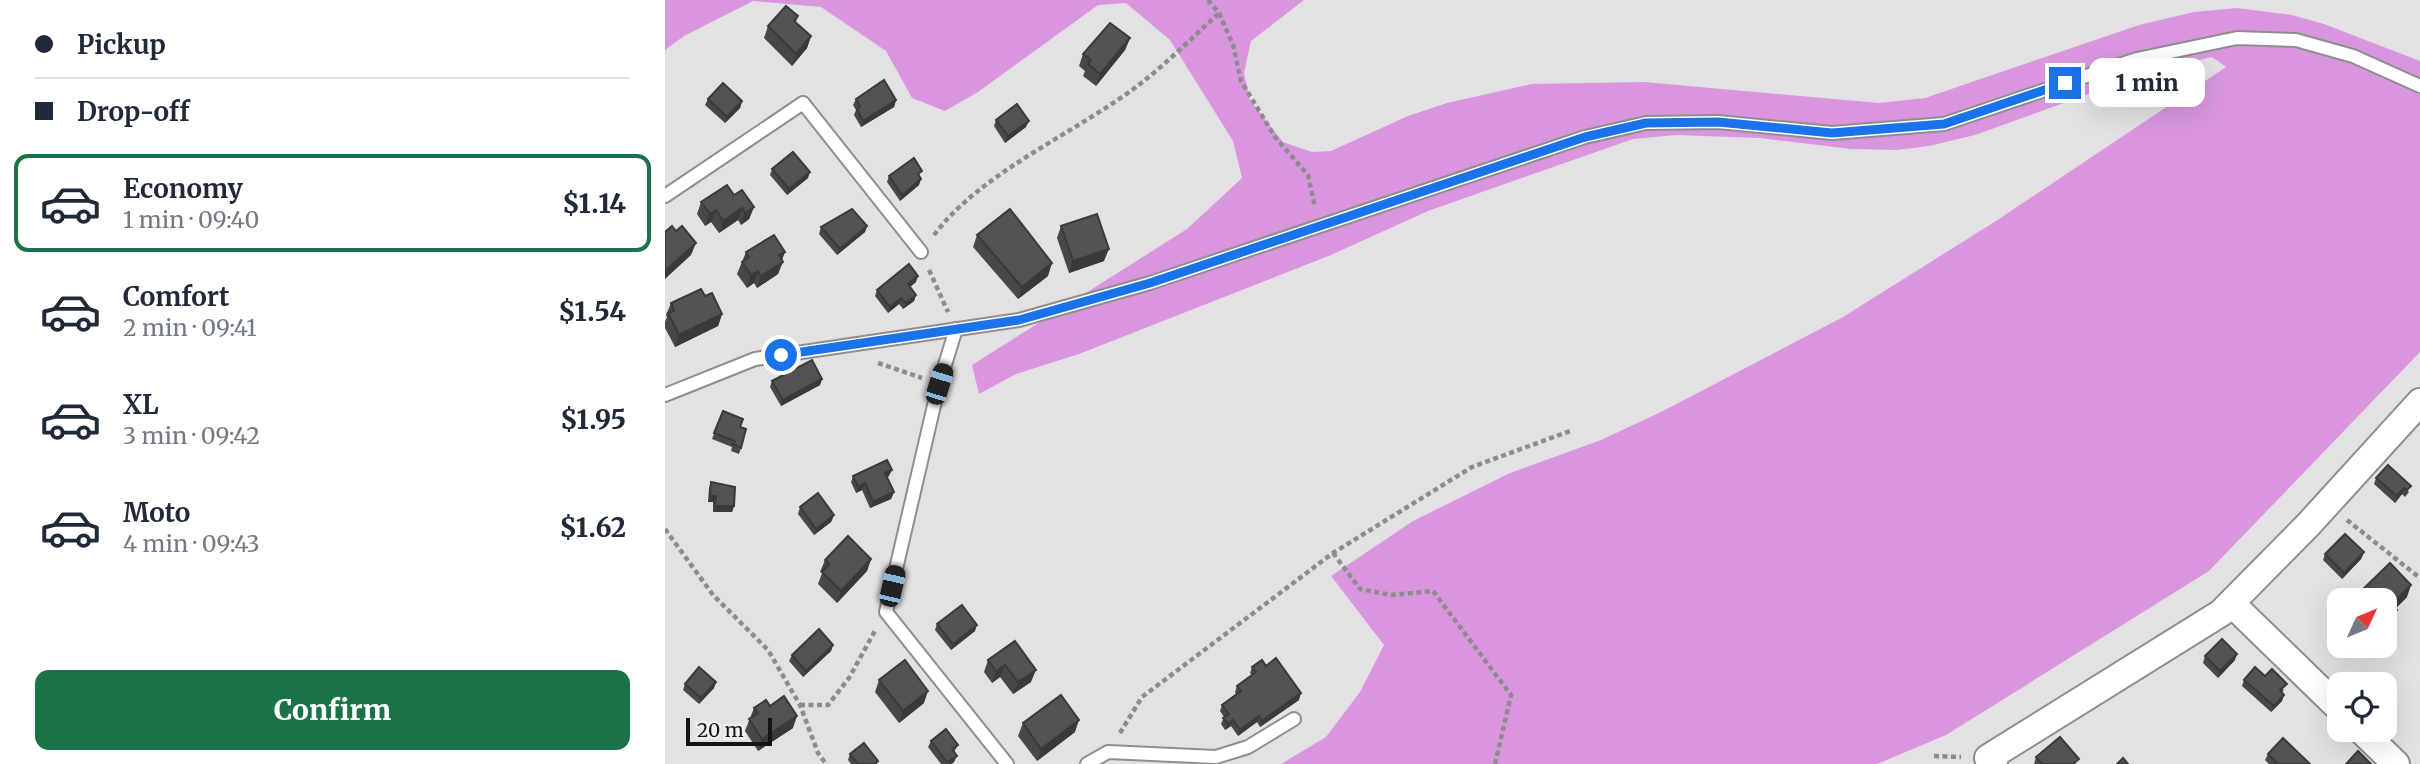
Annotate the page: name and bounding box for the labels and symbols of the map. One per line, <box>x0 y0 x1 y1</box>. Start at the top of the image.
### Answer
callout: 1 min <box>2089 58 2205 108</box>
route end <box>2049 67 2081 99</box>
route start <box>765 339 797 371</box>
car <box>923 361 956 407</box>
car <box>878 563 907 609</box>
north arrow <box>2327 588 2397 658</box>
scale bar <box>686 715 772 747</box>

